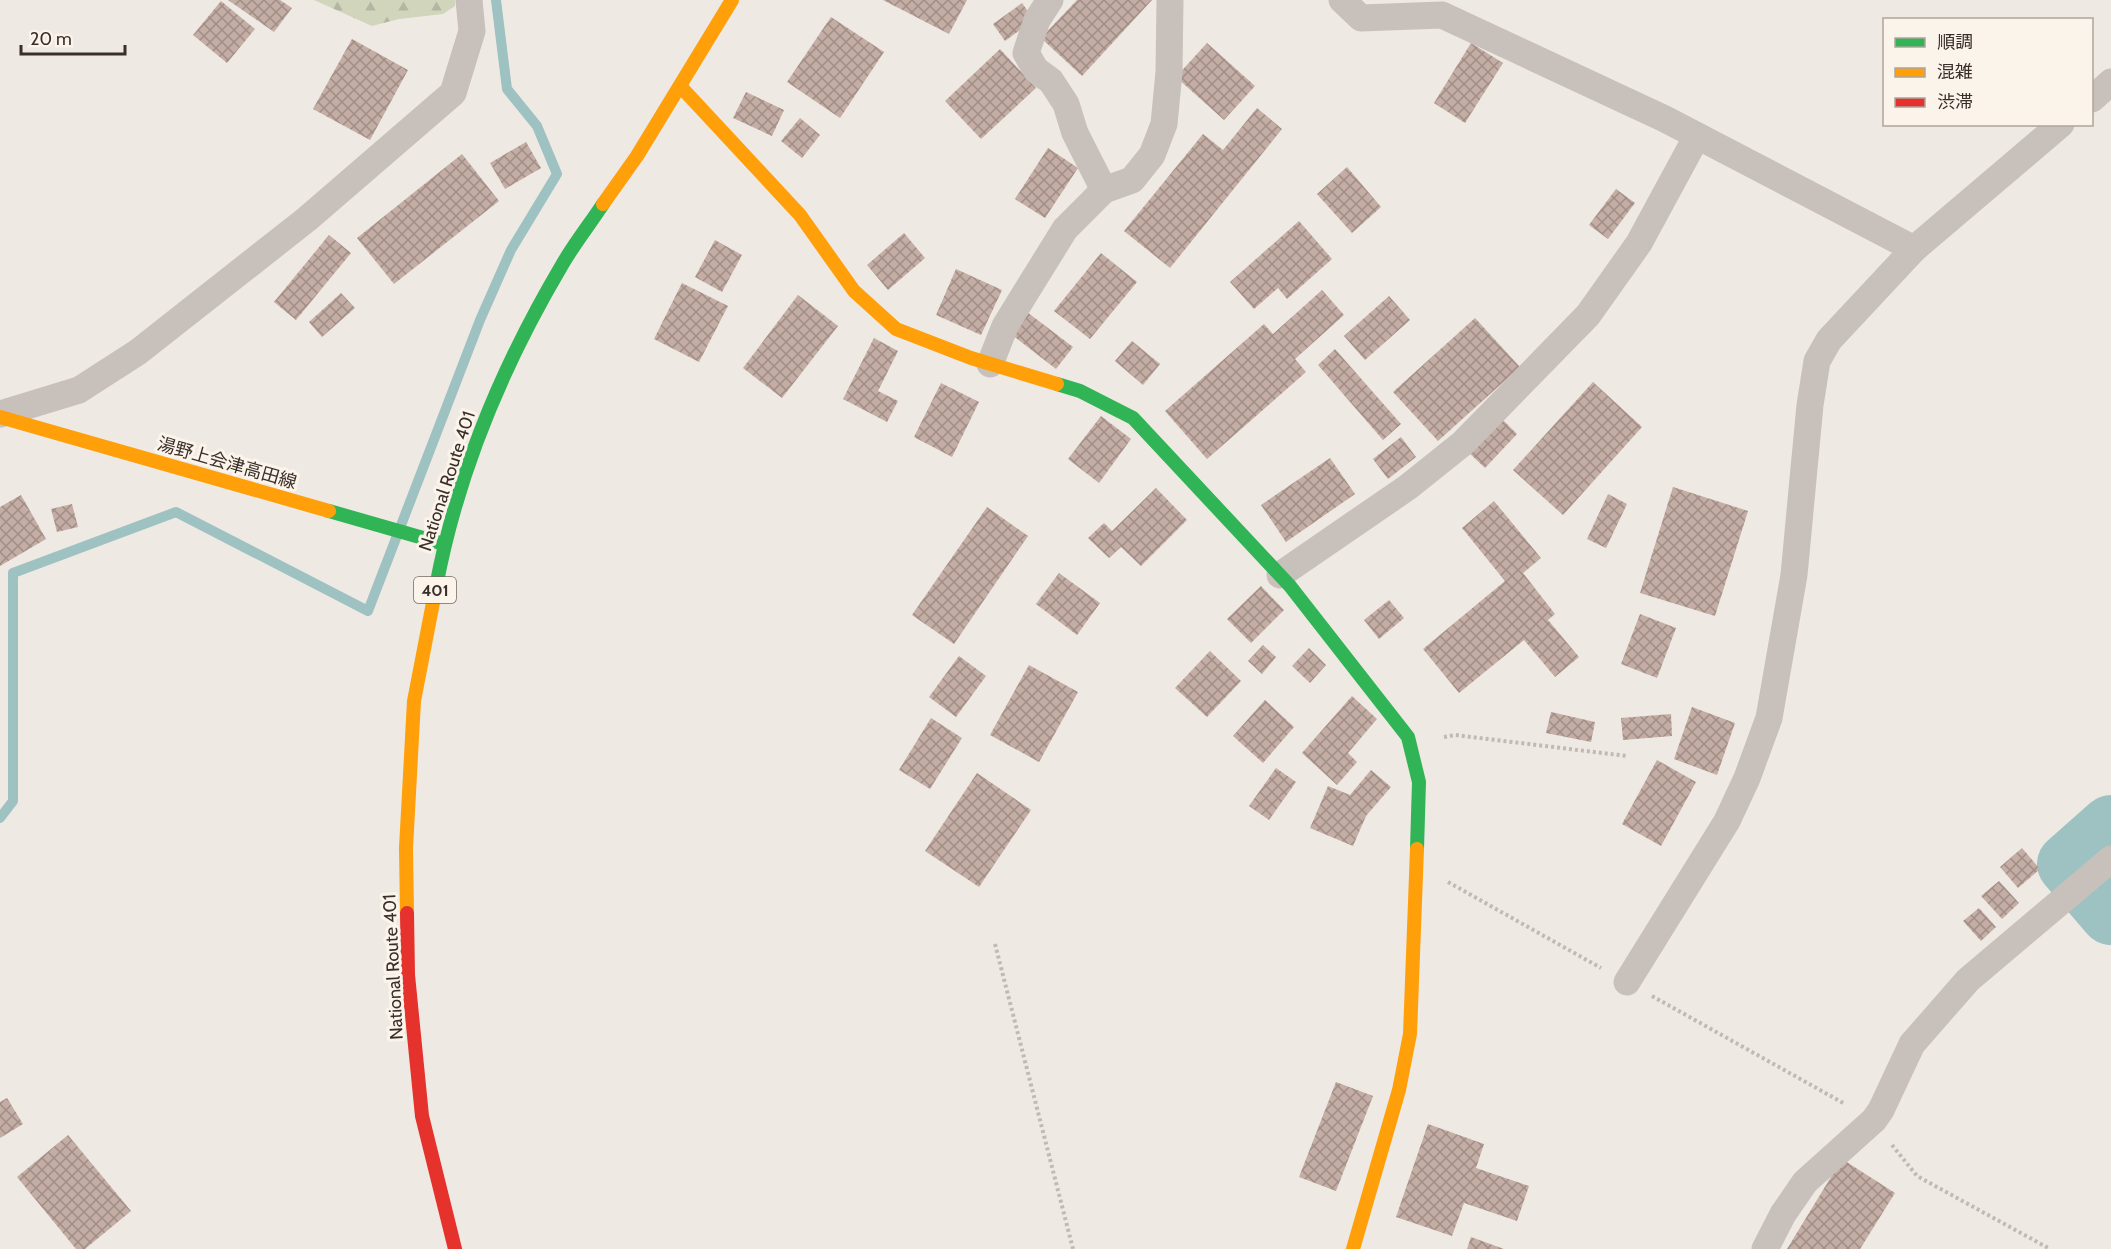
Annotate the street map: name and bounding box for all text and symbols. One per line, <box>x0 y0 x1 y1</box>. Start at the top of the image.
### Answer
scale bar <box>21 18 124 56</box>
legend <box>1883 18 2093 126</box>
text: 20 m <box>30 28 72 50</box>
text: 順調 <box>1937 31 1973 53</box>
text: 混雑 <box>1937 61 1973 83</box>
text: 渋滞 <box>1937 91 1973 113</box>
street label: National Route 401 <box>414 408 480 554</box>
street label: 湯野上会津高田線 <box>155 433 299 493</box>
road number: 401 <box>414 577 456 603</box>
street label: National Route 401 <box>378 894 408 1040</box>

